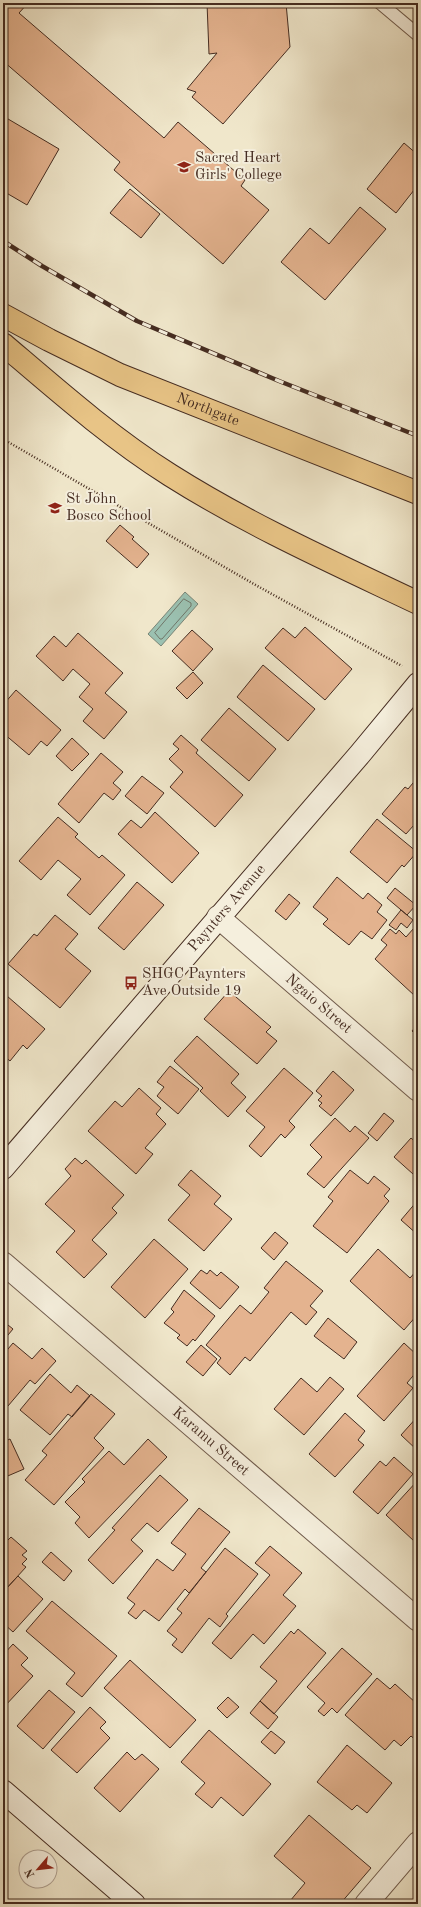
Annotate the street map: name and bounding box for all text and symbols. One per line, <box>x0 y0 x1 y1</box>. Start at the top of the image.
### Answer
place label: Sacred Heart Girls' College <box>195 151 282 183</box>
school or university icon: Sacred Heart Girls' College <box>176 159 192 175</box>
street label: Northgate <box>174 391 242 429</box>
place label: St John Bosco School <box>66 492 151 524</box>
school or university icon: St John Bosco School <box>47 500 63 516</box>
street label: Paynters Avenue <box>186 862 268 955</box>
place label: SHGC Paynters Ave Outside 19 <box>142 967 246 999</box>
street label: Ngaio Street <box>282 971 355 1037</box>
bus stop icon: SHGC Paynters Ave Outside 19 <box>123 975 139 991</box>
street label: Karamu Street <box>169 1405 252 1479</box>
north arrow <box>18 1849 58 1889</box>
text: N <box>23 1866 37 1879</box>

